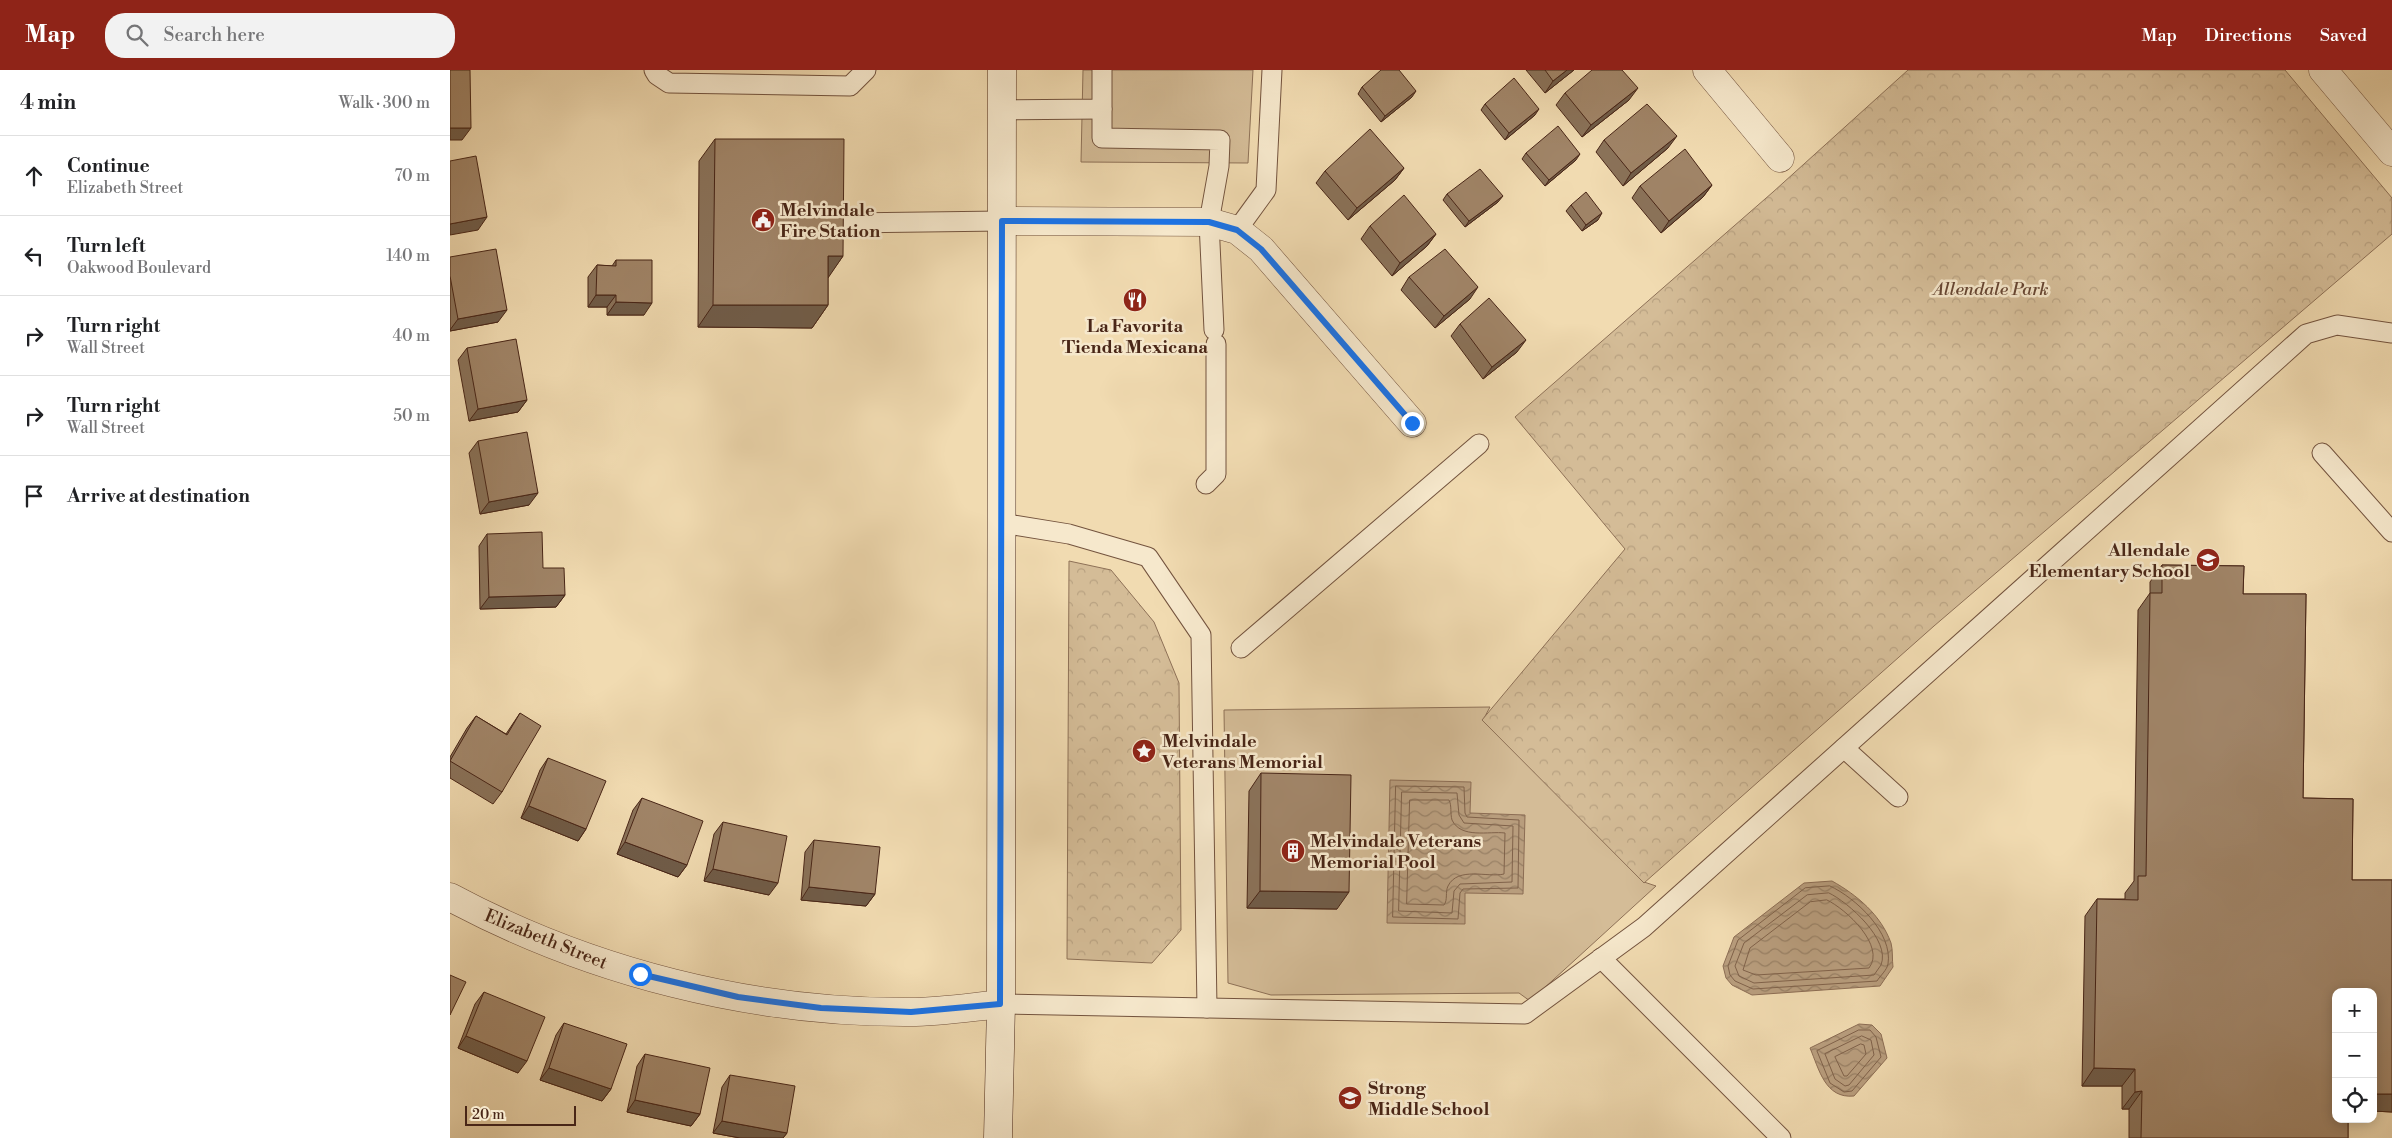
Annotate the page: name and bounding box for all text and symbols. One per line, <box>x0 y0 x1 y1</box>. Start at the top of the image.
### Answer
search box <box>105 13 455 58</box>
text: Map <box>25 20 75 50</box>
icon: search <box>123 21 151 49</box>
text: Search here <box>163 23 265 47</box>
text: Map <box>2141 24 2177 47</box>
text: Directions <box>2205 24 2292 47</box>
text: Saved <box>2320 24 2367 47</box>
text: 4 min <box>20 90 76 116</box>
text: Walk · 300 m <box>339 93 430 113</box>
text: Continue <box>67 154 150 178</box>
icon: ahead <box>20 162 48 190</box>
text: 70 m <box>394 166 430 186</box>
text: Elizabeth Street <box>67 178 183 198</box>
place label: Melvindale Fire Station <box>780 199 880 243</box>
public building icon: Melvindale Fire Station <box>750 207 776 233</box>
text: Turn left <box>67 234 146 258</box>
icon: left <box>20 242 48 270</box>
text: 140 m <box>386 246 430 266</box>
text: Oakwood Boulevard <box>67 258 211 278</box>
park label: Allendale Park <box>1931 278 2049 301</box>
restaurant icon: La Favorita Tienda Mexicana <box>1122 287 1148 313</box>
text: Turn right <box>67 314 160 338</box>
place label: La Favorita Tienda Mexicana <box>1062 315 1208 359</box>
icon: right <box>20 322 48 350</box>
text: 40 m <box>393 326 430 346</box>
text: Wall Street <box>67 338 145 358</box>
text: Turn right <box>67 394 160 418</box>
icon: right <box>20 402 48 430</box>
text: 50 m <box>393 406 430 426</box>
route end <box>1401 412 1424 435</box>
text: Wall Street <box>67 418 145 438</box>
icon: arrive <box>20 482 48 510</box>
text: Arrive at destination <box>67 484 250 508</box>
place label: Allendale Elementary School <box>2029 539 2190 583</box>
school or university icon: Allendale Elementary School <box>2195 547 2221 573</box>
place label: Melvindale Veterans Memorial <box>1161 730 1323 774</box>
place icon: Melvindale Veterans Memorial <box>1131 738 1157 764</box>
place label: Melvindale Veterans Memorial Pool <box>1310 830 1482 874</box>
building icon: Melvindale Veterans Memorial Pool <box>1280 838 1306 864</box>
street label: Elizabeth Street <box>481 904 611 975</box>
route start <box>629 963 652 986</box>
map controls <box>2332 988 2377 1123</box>
button: + <box>2332 988 2377 1033</box>
button: − <box>2332 1033 2377 1078</box>
place label: Strong Middle School <box>1368 1077 1489 1121</box>
button: locate <box>2332 1078 2377 1123</box>
school or university icon: Strong Middle School <box>1337 1085 1363 1111</box>
scale bar <box>465 1103 576 1126</box>
text: 20 m <box>472 1106 504 1124</box>

